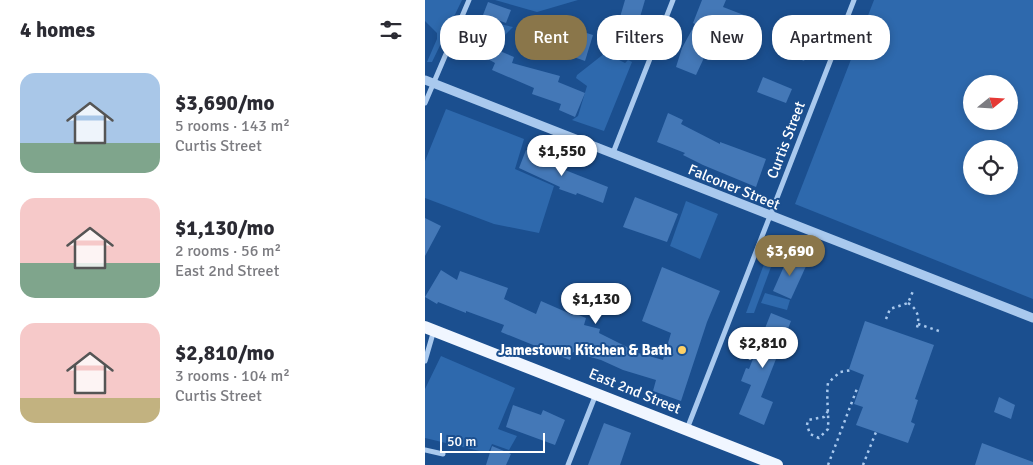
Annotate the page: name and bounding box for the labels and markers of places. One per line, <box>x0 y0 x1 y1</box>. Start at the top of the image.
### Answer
pin: $1,550 <box>521 134 603 177</box>
pin: $3,690 <box>749 234 831 277</box>
pin: $1,130 <box>555 282 637 325</box>
pin: $2,810 <box>722 326 804 369</box>
place label: Jamestown Kitchen & Bath <box>498 341 672 359</box>
marker: Jamestown Kitchen & Bath <box>676 344 688 356</box>

